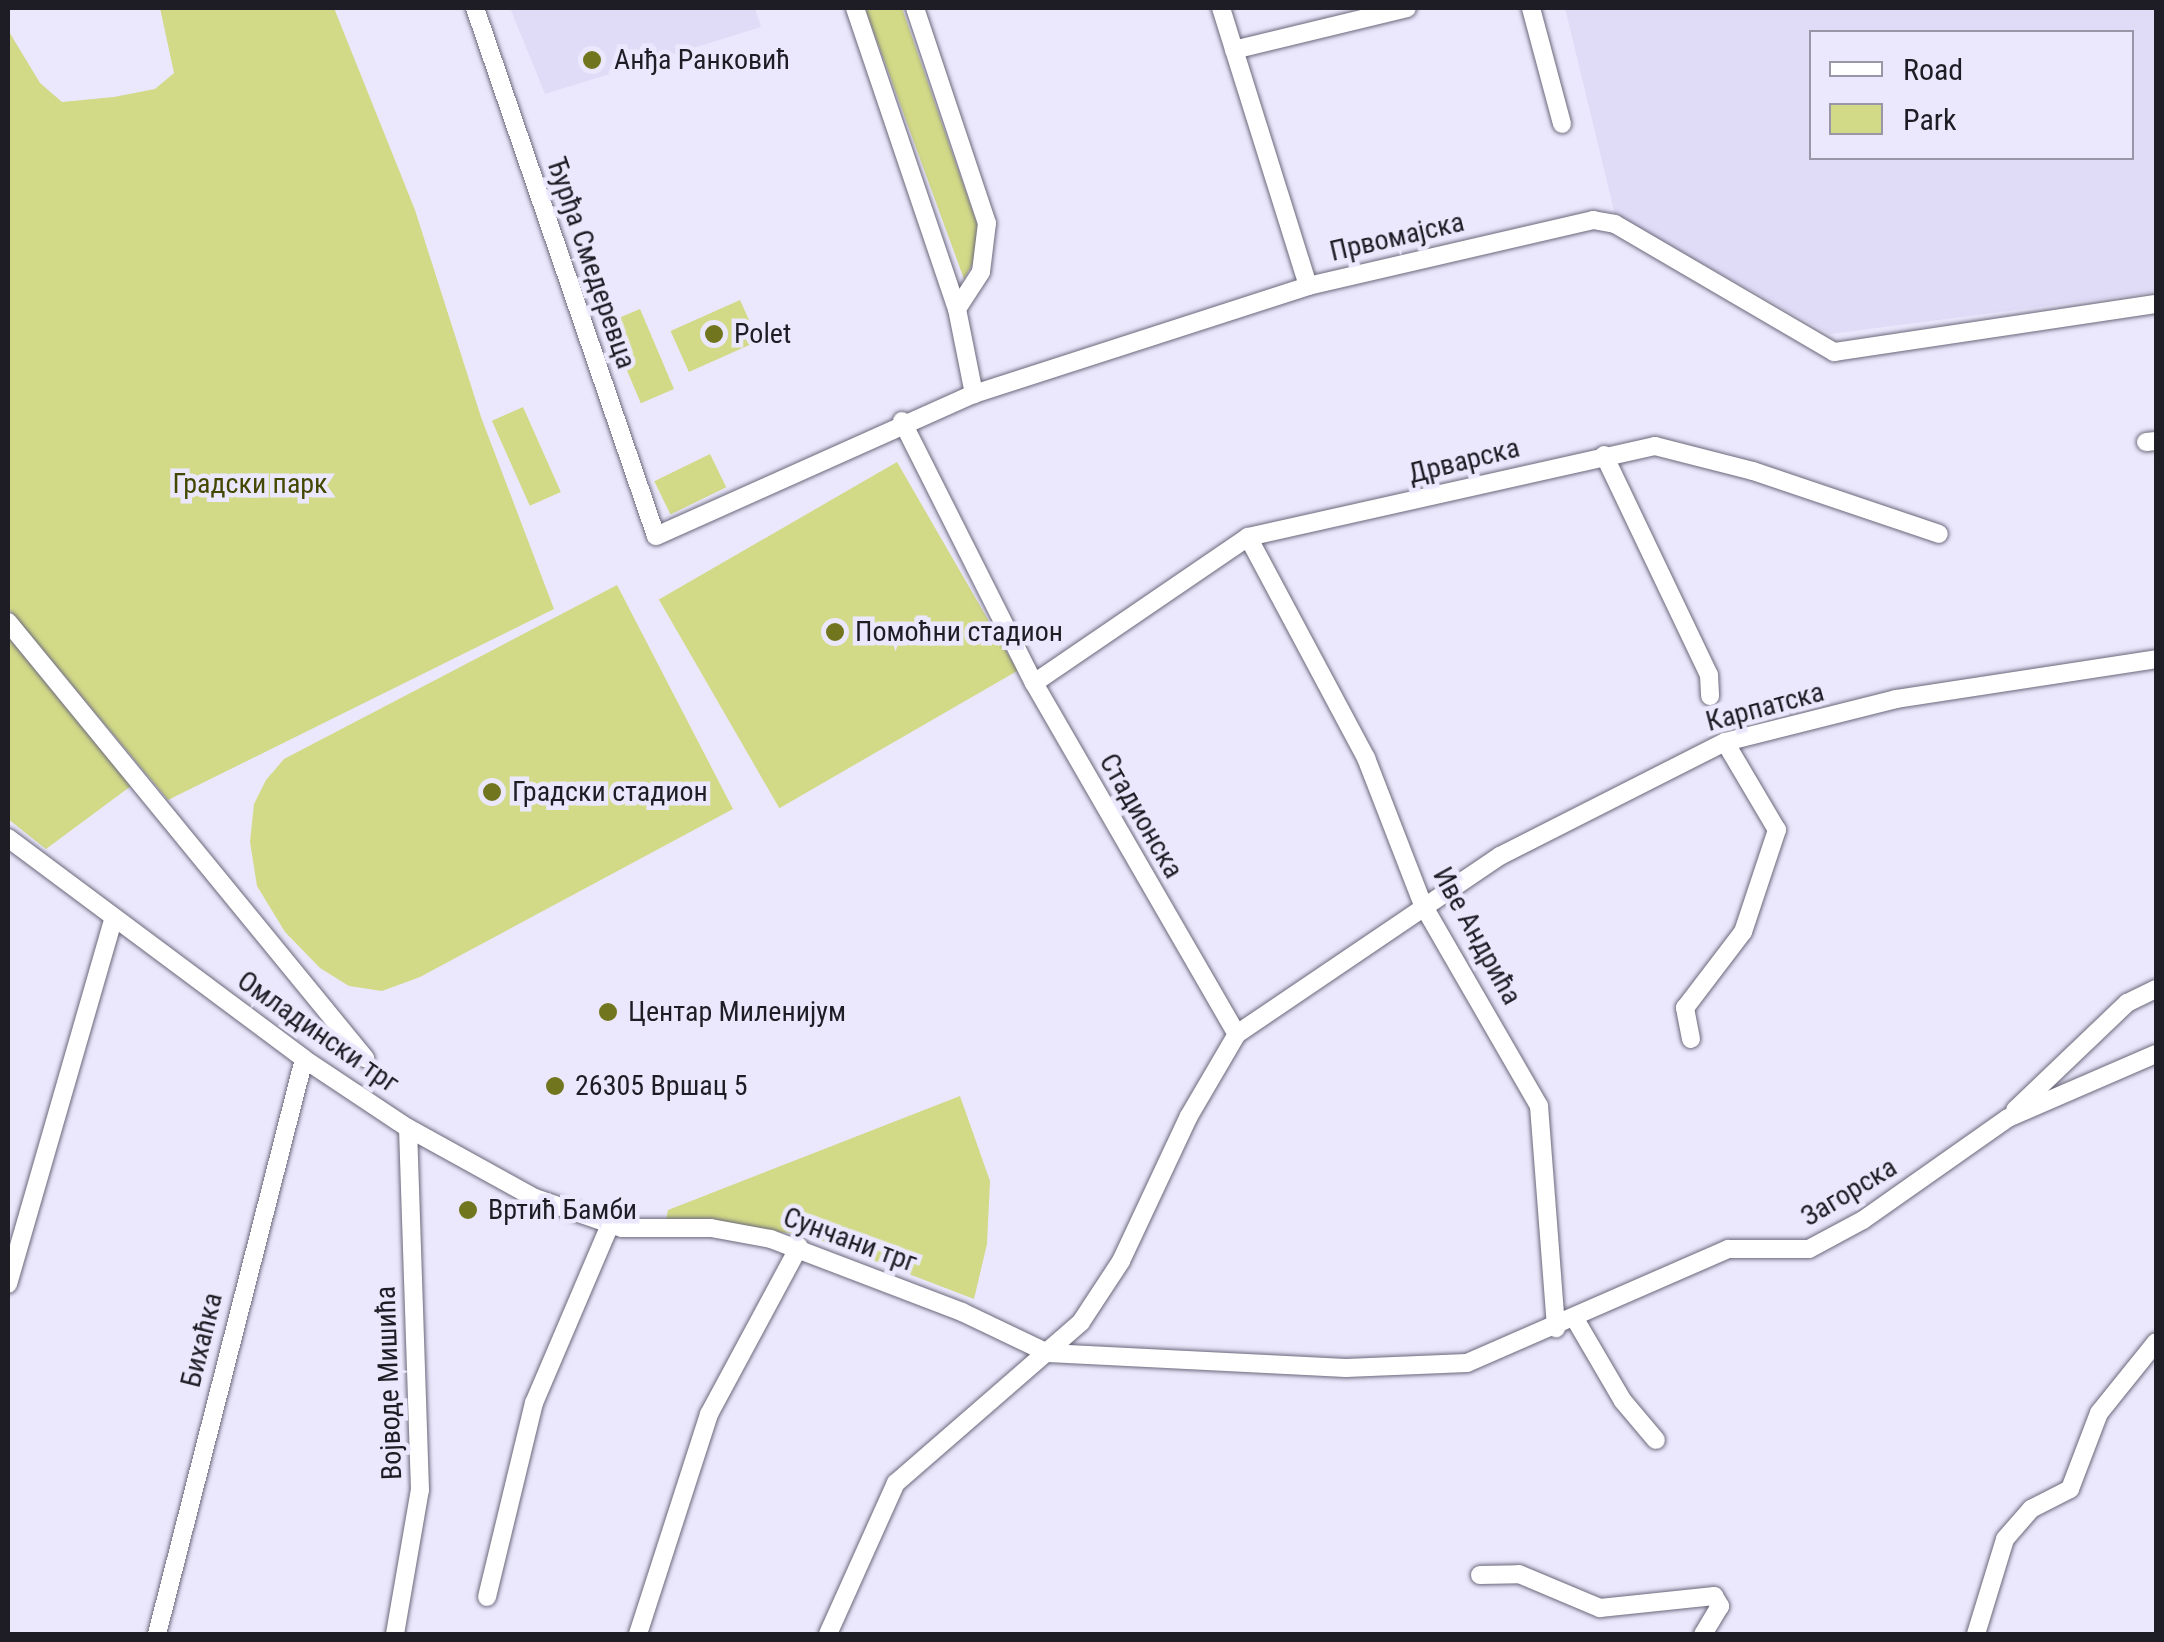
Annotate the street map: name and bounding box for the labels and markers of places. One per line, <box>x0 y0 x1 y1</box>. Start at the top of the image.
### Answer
place label: Анђа Ранковић <box>614 43 790 77</box>
marker: Анђа Ранковић <box>579 47 605 73</box>
place label: Polet <box>734 317 791 351</box>
marker: Polet <box>703 323 725 345</box>
place label: Помоћни стадион <box>855 615 1063 649</box>
marker: Помоћни стадион <box>824 621 846 643</box>
place label: Градски стадион <box>512 775 708 809</box>
marker: Градски стадион <box>481 781 503 803</box>
place label: Центар Миленијум <box>628 995 846 1029</box>
marker: Центар Миленијум <box>597 1001 619 1023</box>
place label: 26305 Вршац 5 <box>575 1069 748 1103</box>
marker: 26305 Вршац 5 <box>544 1075 566 1097</box>
place label: Вртић Бамби <box>488 1193 637 1227</box>
marker: Вртић Бамби <box>457 1199 479 1221</box>

